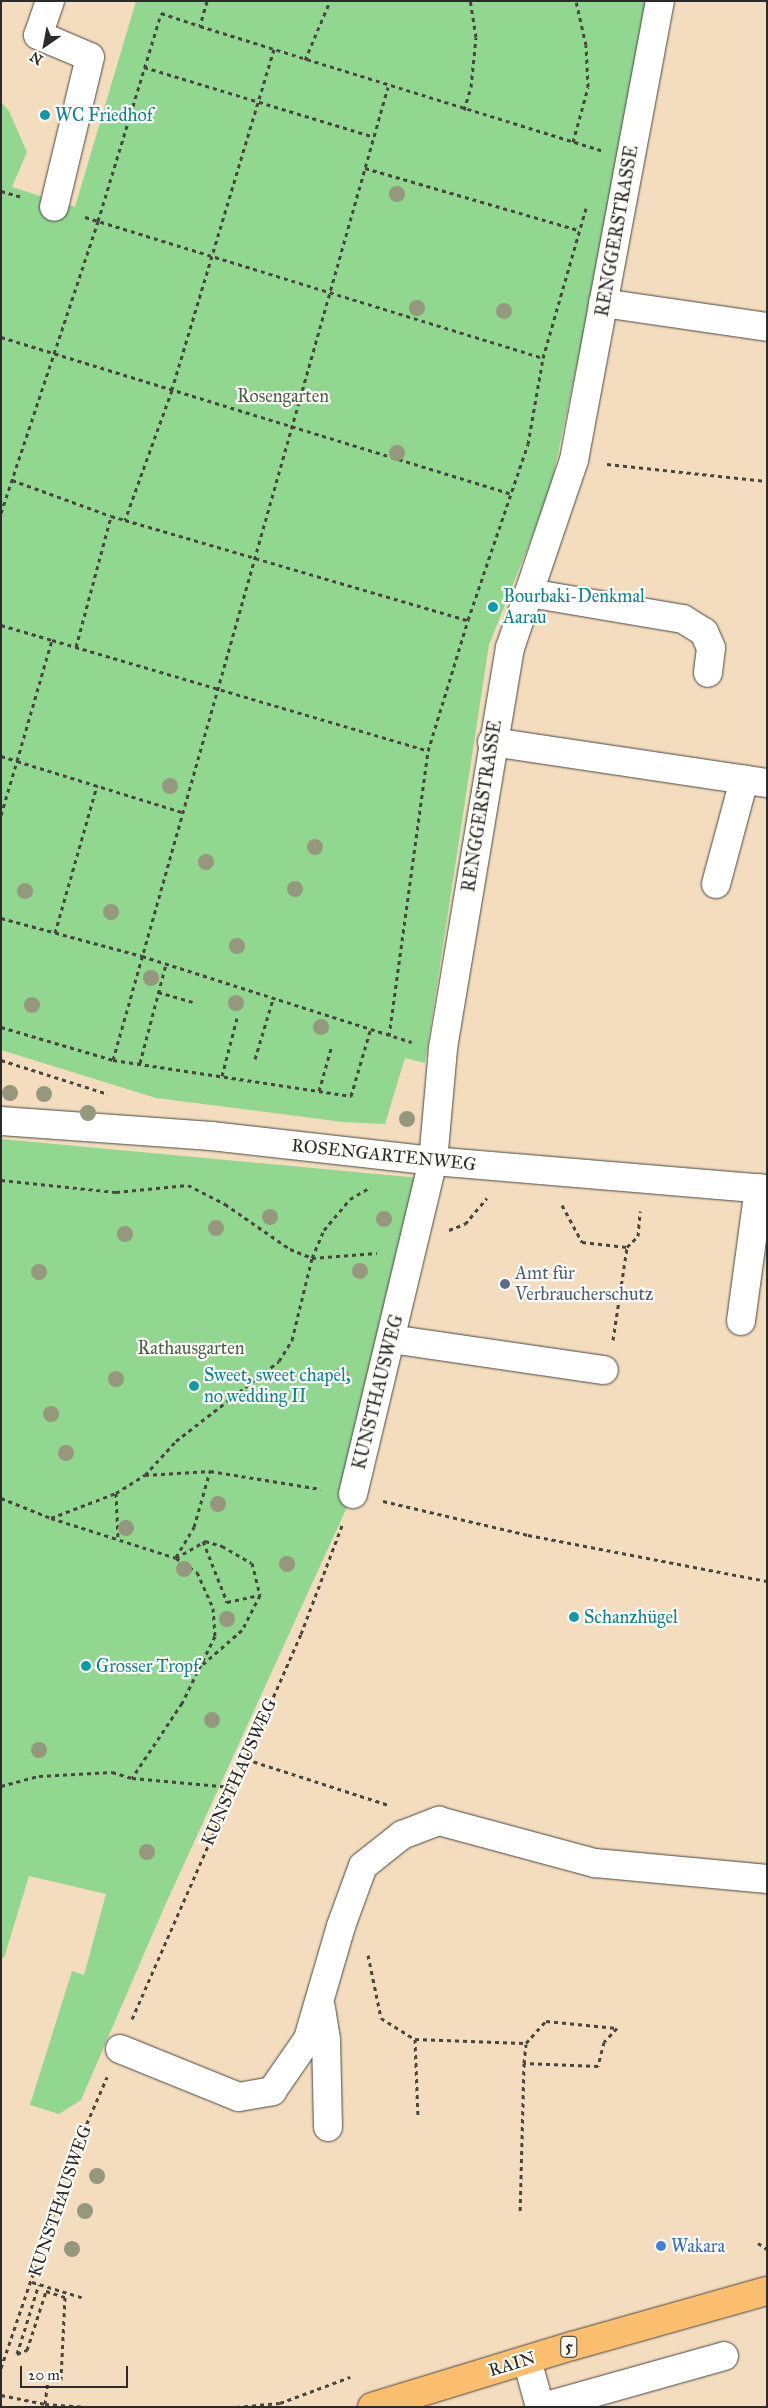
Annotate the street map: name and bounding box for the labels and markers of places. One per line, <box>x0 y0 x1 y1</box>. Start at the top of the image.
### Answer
place label: WC Friedhof <box>55 104 153 126</box>
marker: WC Friedhof <box>39 109 51 121</box>
place label: Bourbaki-Denkmal Aarau <box>503 586 645 628</box>
marker: Bourbaki-Denkmal Aarau <box>487 601 499 613</box>
place label: Amt für Verbraucherschutz <box>515 1263 653 1306</box>
marker: Amt für Verbraucherschutz <box>499 1278 511 1290</box>
place label: Sweet, sweet chapel, no wedding II <box>204 1365 351 1408</box>
marker: Sweet, sweet chapel, no wedding II <box>188 1380 200 1392</box>
place label: Schanzhügel <box>584 1606 678 1628</box>
marker: Schanzhügel <box>568 1611 580 1623</box>
place label: Grosser Tropf <box>96 1655 199 1677</box>
marker: Grosser Tropf <box>80 1660 92 1672</box>
place label: Wakara <box>671 2235 725 2257</box>
marker: Wakara <box>655 2240 667 2252</box>

